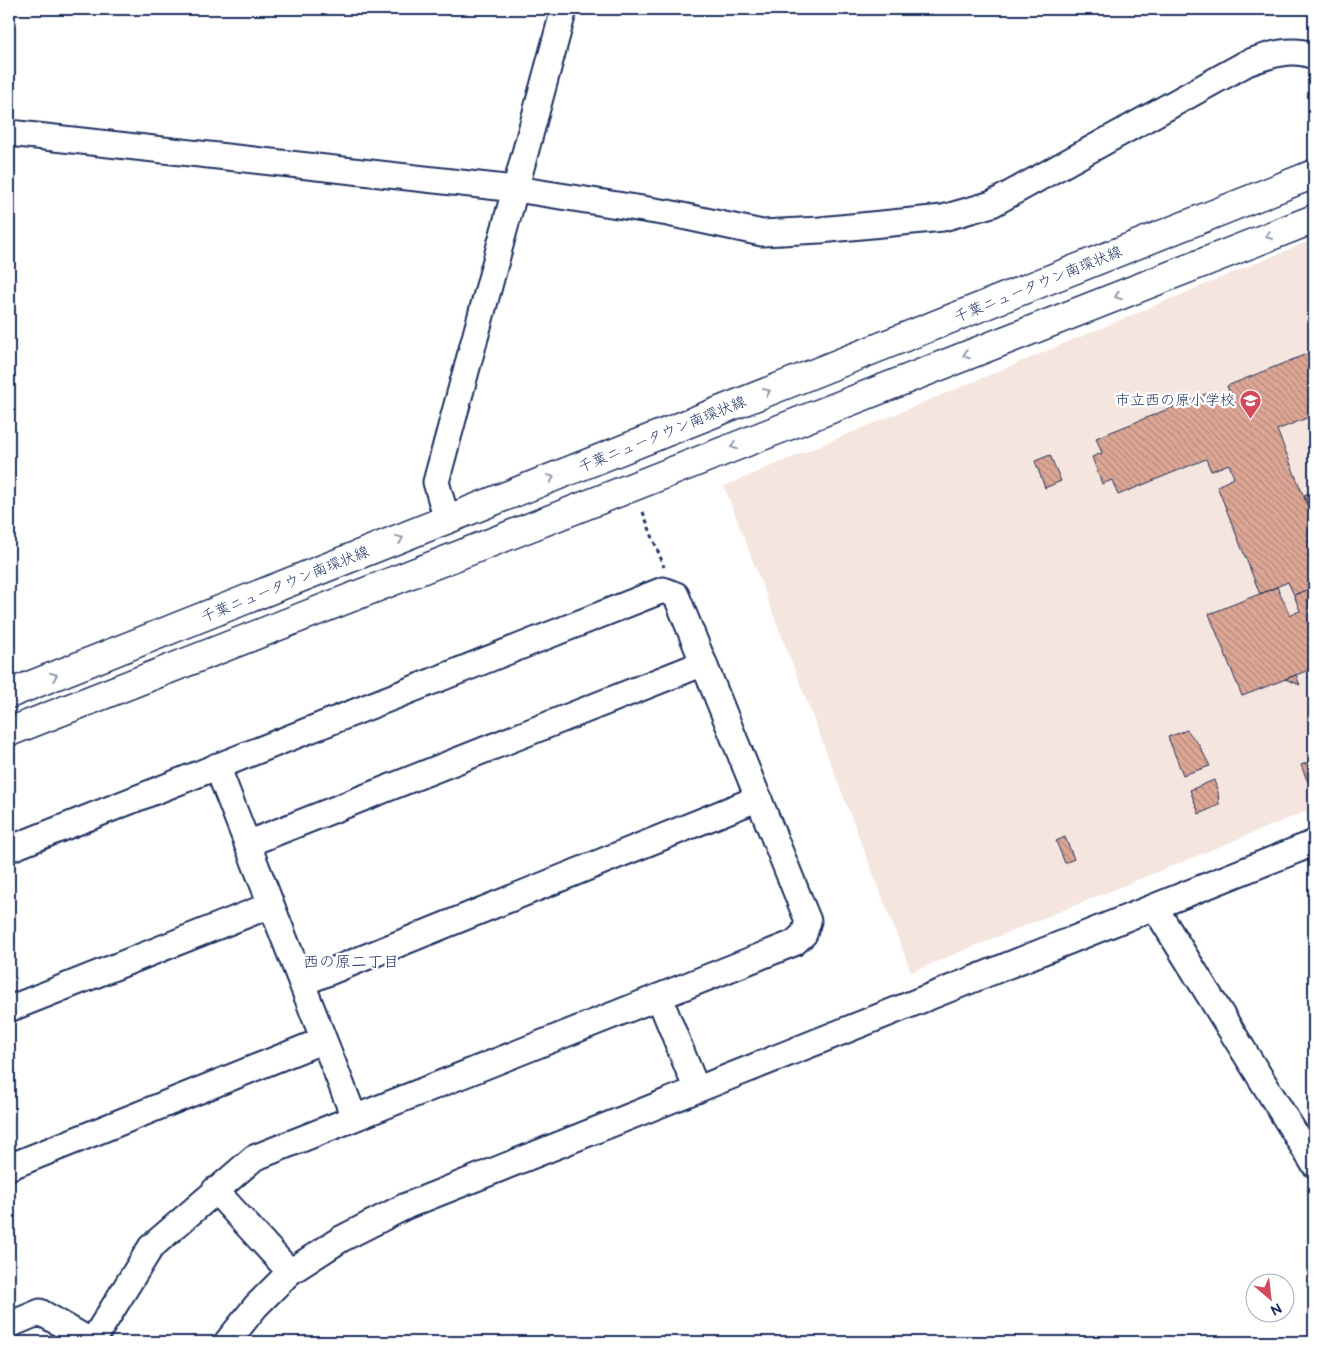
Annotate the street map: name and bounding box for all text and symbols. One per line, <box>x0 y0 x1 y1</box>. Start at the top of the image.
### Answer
one-way arrow <box>1265 230 1274 241</box>
street label: 千葉ニュータウン南環状線 <box>951 242 1125 327</box>
one-way arrow <box>1114 290 1122 300</box>
one-way arrow <box>962 349 971 359</box>
one-way arrow <box>762 388 771 398</box>
school or university icon: 市立西の原小学校 <box>1239 388 1263 419</box>
place label: 市立西の原小学校 <box>1115 391 1235 410</box>
street label: 千葉ニュータウン南環状線 <box>575 392 749 477</box>
one-way arrow <box>730 440 738 450</box>
one-way arrow <box>546 474 555 485</box>
one-way arrow <box>395 534 404 545</box>
street label: 千葉ニュータウン南環状線 <box>198 542 372 627</box>
one-way arrow <box>49 672 58 682</box>
district label: 西の原二丁目 <box>303 953 399 972</box>
north arrow <box>1246 1274 1296 1324</box>
text: N <box>1267 1299 1285 1319</box>

